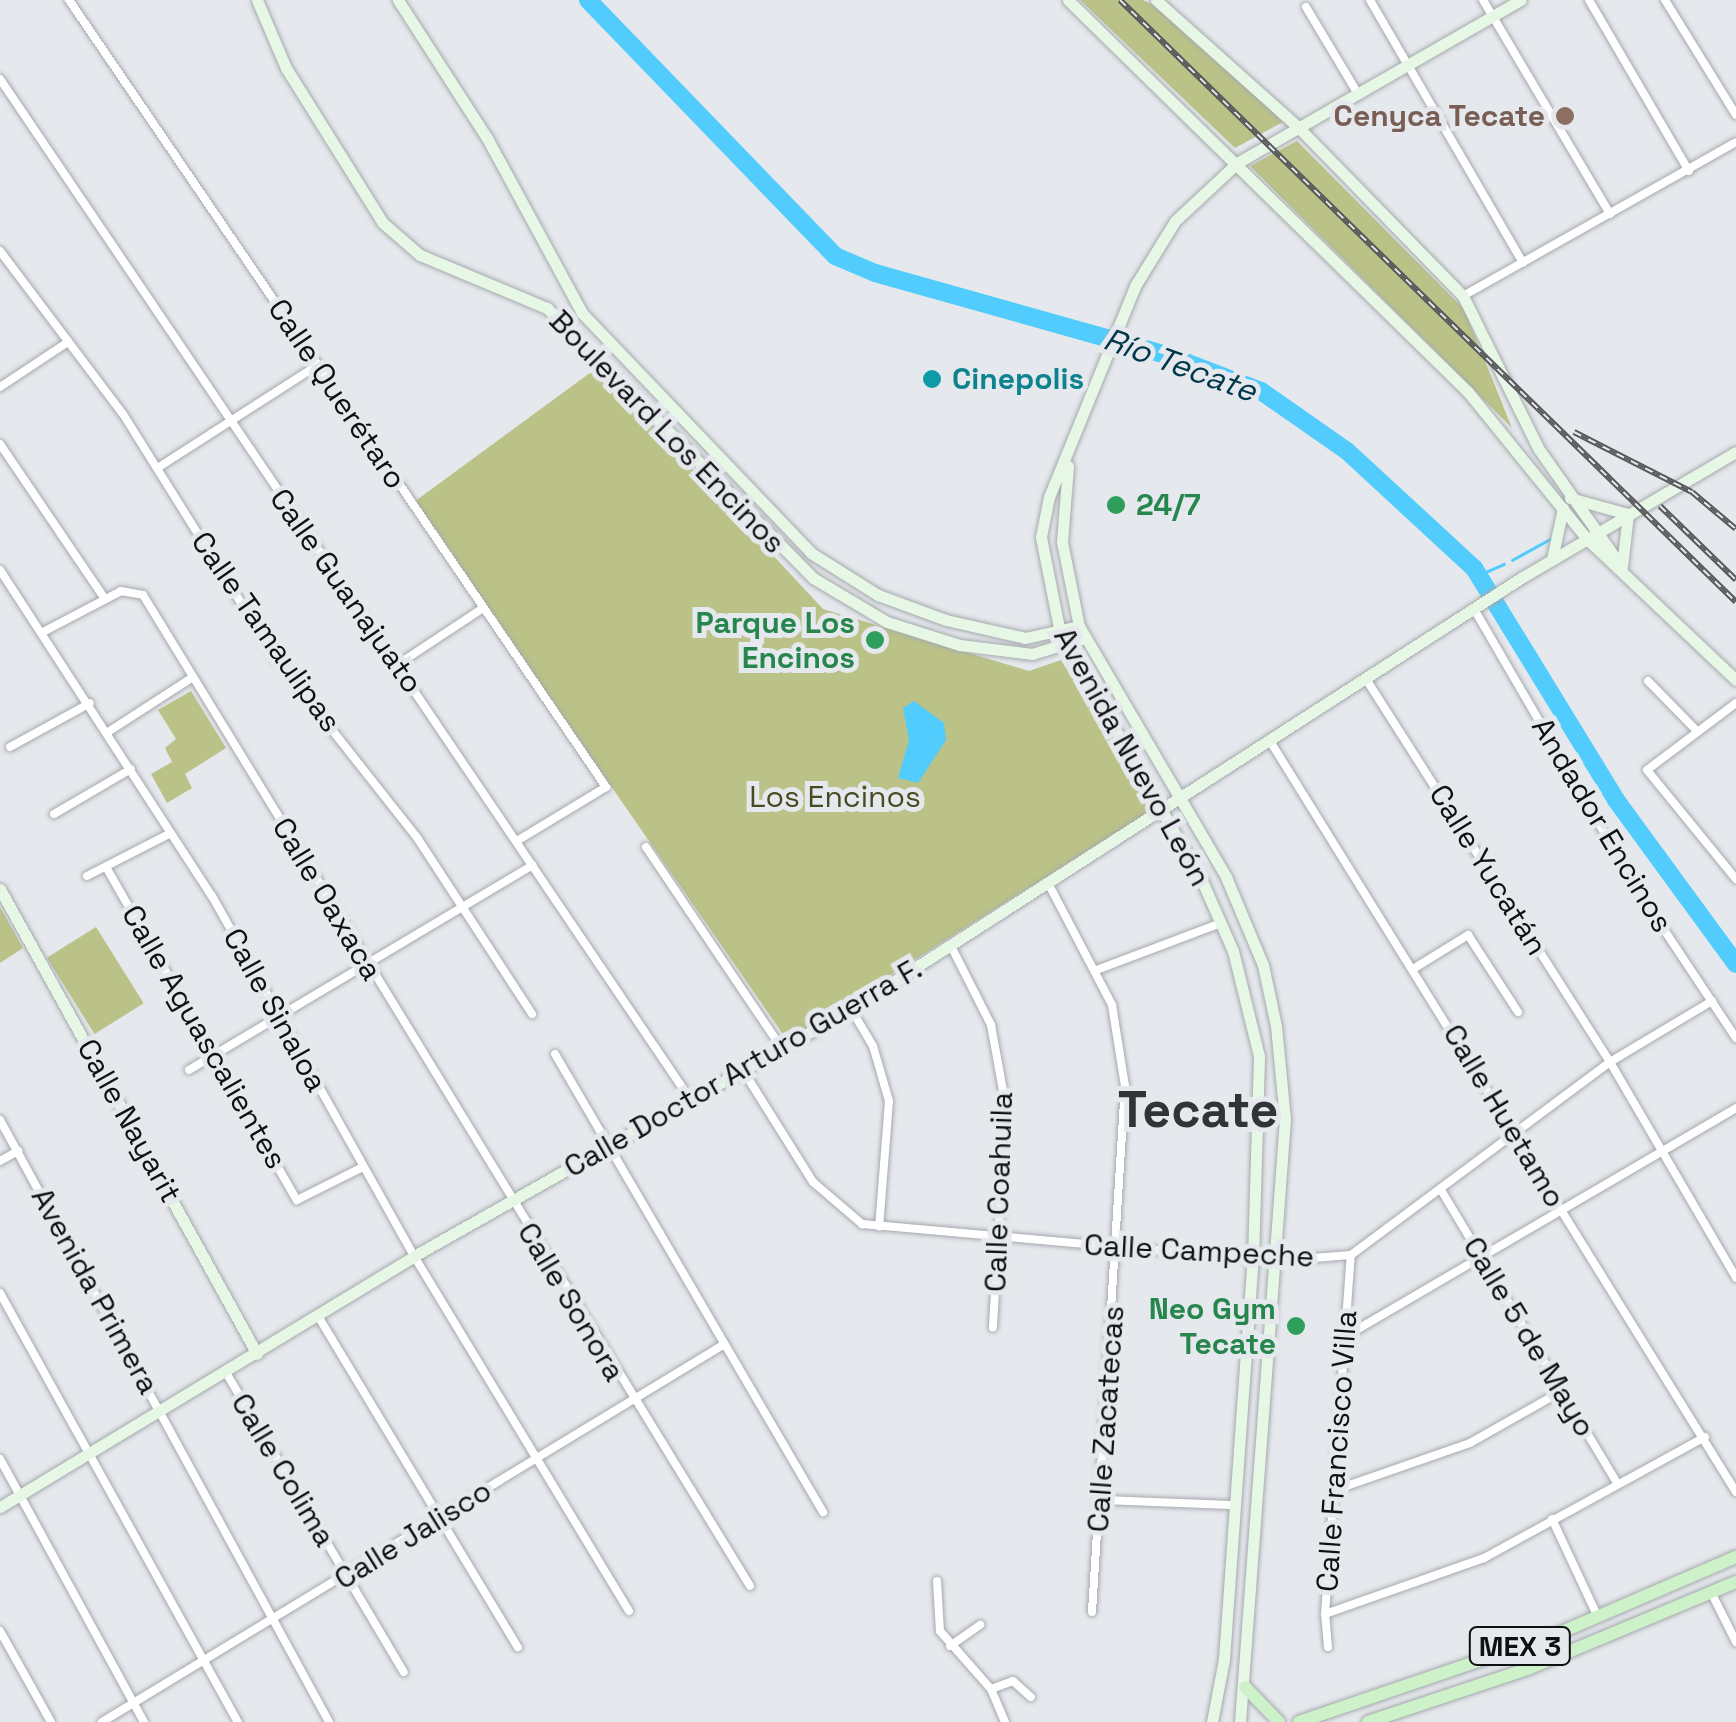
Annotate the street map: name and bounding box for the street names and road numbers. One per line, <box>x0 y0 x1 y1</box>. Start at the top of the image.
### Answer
street label: Calle Querétaro <box>260 292 414 496</box>
street label: Boulevard Los Encinos <box>542 303 792 561</box>
street label: Calle Guanajuato <box>262 482 430 700</box>
street label: Calle Tamaulipas <box>183 525 349 739</box>
street label: Avenida Nuevo León <box>1046 621 1218 893</box>
street label: Andador Encinos <box>1524 711 1680 939</box>
street label: Calle Yucatán <box>1421 778 1555 962</box>
street label: Calle Oaxaca <box>264 811 390 987</box>
street label: Calle Aguascalientes <box>114 899 294 1175</box>
street label: Calle Sinaloa <box>215 922 335 1098</box>
street label: Calle Doctor Arturo Guerra F. <box>558 951 928 1185</box>
street label: Calle Huetamo <box>1435 1018 1573 1214</box>
street label: Calle Nayarit <box>69 1033 189 1209</box>
street label: Calle Coahuila <box>978 1091 1020 1293</box>
street label: Avenida Primera <box>24 1182 166 1400</box>
street label: Calle Sonora <box>510 1216 632 1388</box>
street label: Calle Campeche <box>1083 1227 1315 1275</box>
street label: Calle 5 de Mayo <box>1455 1230 1603 1444</box>
street label: Calle Zacatecas <box>1080 1305 1132 1533</box>
street label: Calle Francisco Villa <box>1309 1309 1365 1593</box>
street label: Calle Colima <box>223 1387 343 1553</box>
street label: Calle Jalisco <box>328 1473 498 1597</box>
road number: MEX 3 <box>1468 1623 1572 1669</box>

